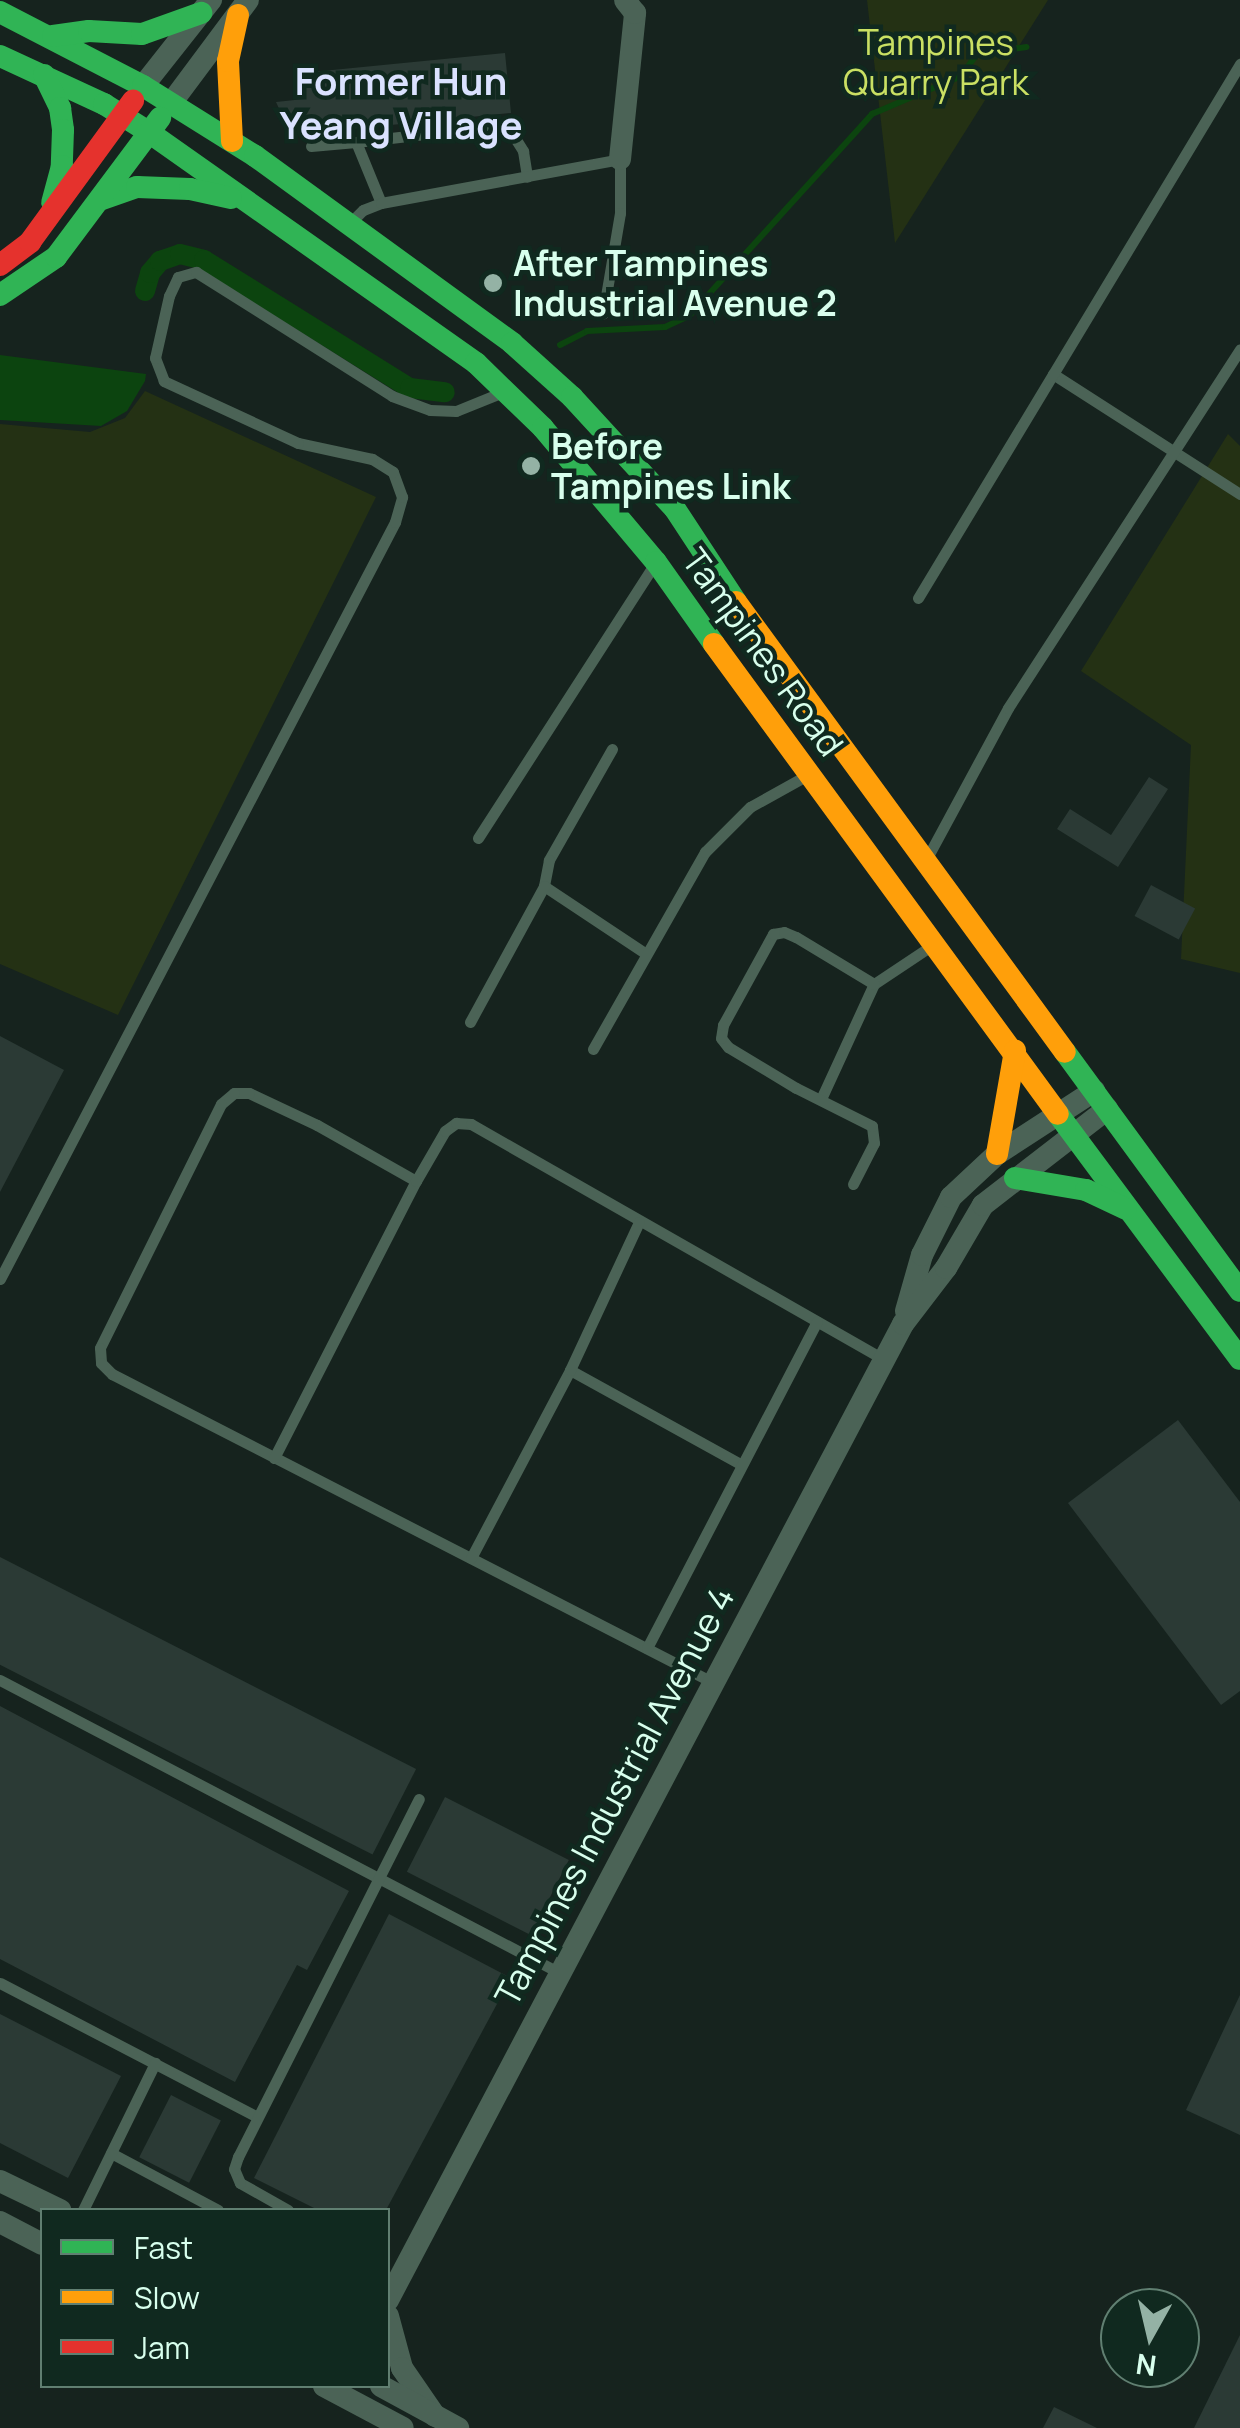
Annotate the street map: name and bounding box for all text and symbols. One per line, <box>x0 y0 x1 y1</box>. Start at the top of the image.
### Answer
park label: Tampines Quarry Park <box>843 21 1029 103</box>
district label: Former Hun Yeang Village <box>279 58 523 147</box>
place label: After Tampines Industrial Avenue 2 <box>513 242 837 324</box>
marker: After Tampines Industrial Avenue 2 <box>482 272 504 294</box>
place label: Before Tampines Link <box>551 425 791 507</box>
marker: Before Tampines Link <box>520 455 542 477</box>
street label: Tampines Road <box>674 540 852 764</box>
street label: Tampines Industrial Avenue 4 <box>485 1579 743 2013</box>
legend <box>40 2208 390 2388</box>
text: Fast <box>134 2227 193 2268</box>
text: Slow <box>134 2277 200 2318</box>
north arrow <box>1100 2288 1200 2388</box>
text: Jam <box>134 2327 190 2368</box>
text: N <box>1134 2346 1159 2386</box>

